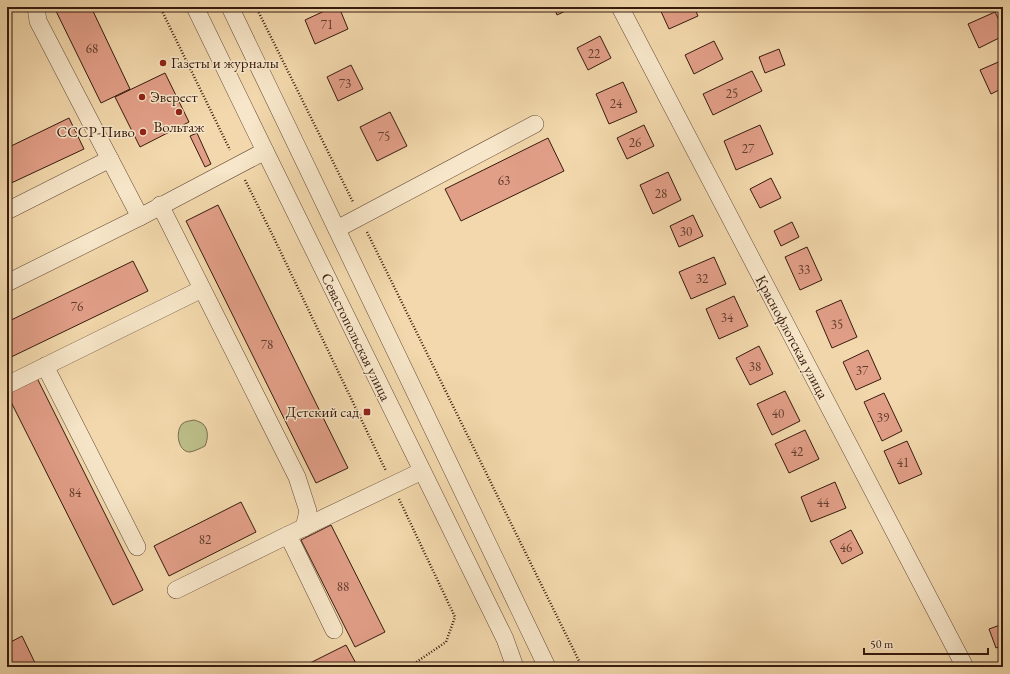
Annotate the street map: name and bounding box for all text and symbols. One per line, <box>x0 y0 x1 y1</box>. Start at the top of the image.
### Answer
house number: 71 <box>321 16 333 33</box>
house number: 68 <box>86 40 98 57</box>
house number: 22 <box>588 45 601 62</box>
place label: Газеты и журналы <box>171 53 279 72</box>
marker: Газеты и журналы <box>158 58 168 68</box>
house number: 73 <box>339 75 351 92</box>
house number: 25 <box>726 85 738 102</box>
place label: Эверест <box>150 87 198 106</box>
marker: Эверест <box>137 92 147 102</box>
house number: 24 <box>610 95 623 112</box>
marker: Вольтаж <box>174 107 184 117</box>
place label: Вольтаж <box>154 117 205 136</box>
place label: СССР-Пиво <box>57 122 135 141</box>
marker: СССР-Пиво <box>138 127 148 137</box>
house number: 75 <box>378 128 390 145</box>
house number: 26 <box>629 134 641 151</box>
house number: 27 <box>742 140 755 157</box>
house number: 63 <box>498 172 510 189</box>
house number: 28 <box>655 185 667 202</box>
house number: 30 <box>680 223 692 240</box>
house number: 33 <box>798 261 810 278</box>
street label: Севастопольская улица <box>317 270 396 404</box>
house number: 32 <box>696 270 709 287</box>
street label: Краснофлотская улица <box>752 272 833 402</box>
house number: 76 <box>71 298 83 315</box>
house number: 34 <box>721 309 734 326</box>
house number: 35 <box>831 316 843 333</box>
house number: 78 <box>261 336 273 353</box>
house number: 38 <box>749 358 761 375</box>
house number: 37 <box>856 362 869 379</box>
place label: Детский сад <box>286 402 359 421</box>
house number: 40 <box>772 405 784 422</box>
marker: Детский сад <box>362 407 372 417</box>
house number: 39 <box>877 409 890 426</box>
house number: 42 <box>791 443 804 460</box>
house number: 41 <box>897 454 909 471</box>
house number: 84 <box>69 484 82 501</box>
house number: 44 <box>817 494 830 511</box>
house number: 82 <box>199 531 212 548</box>
house number: 46 <box>840 539 852 556</box>
house number: 88 <box>337 578 349 595</box>
scale bar <box>864 630 988 656</box>
text: 50 m <box>870 636 894 652</box>

